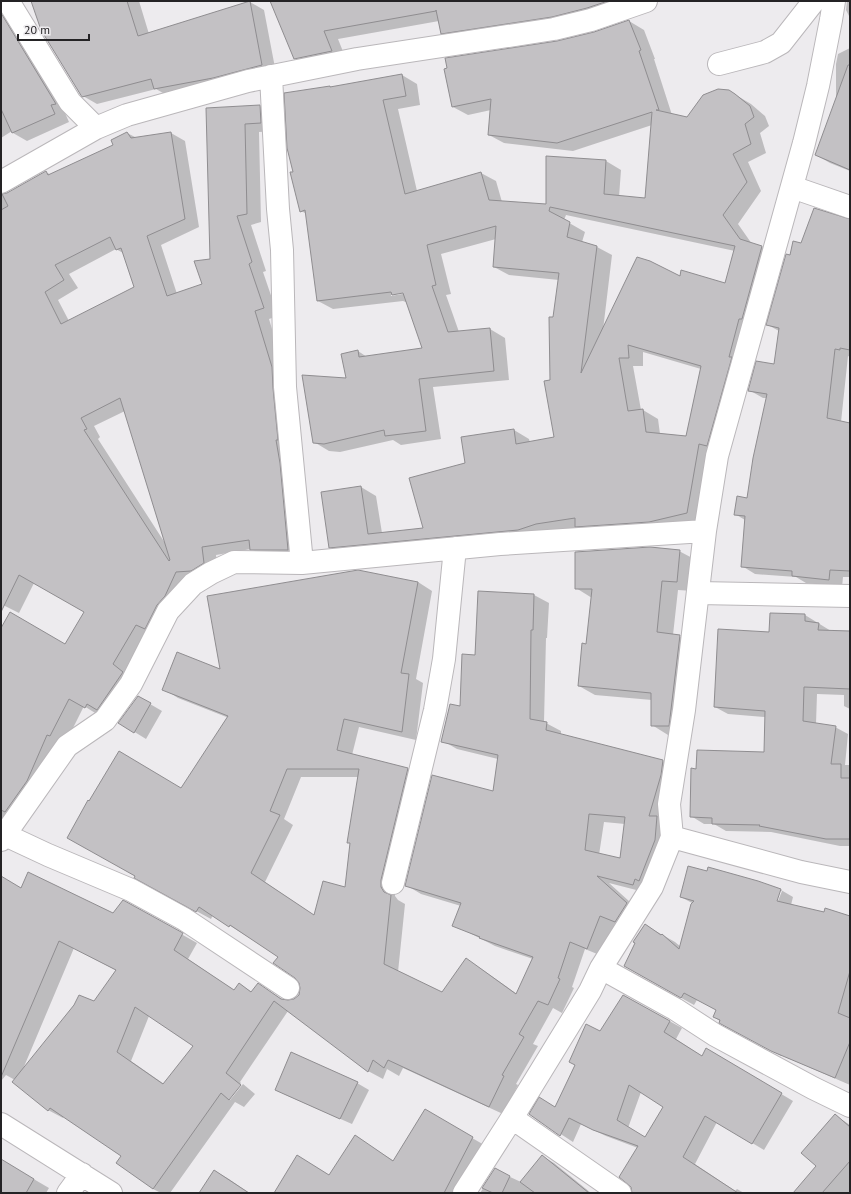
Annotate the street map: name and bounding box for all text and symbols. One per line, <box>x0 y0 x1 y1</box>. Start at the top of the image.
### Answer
scale bar <box>18 16 89 42</box>
text: 20 m <box>24 22 50 37</box>

